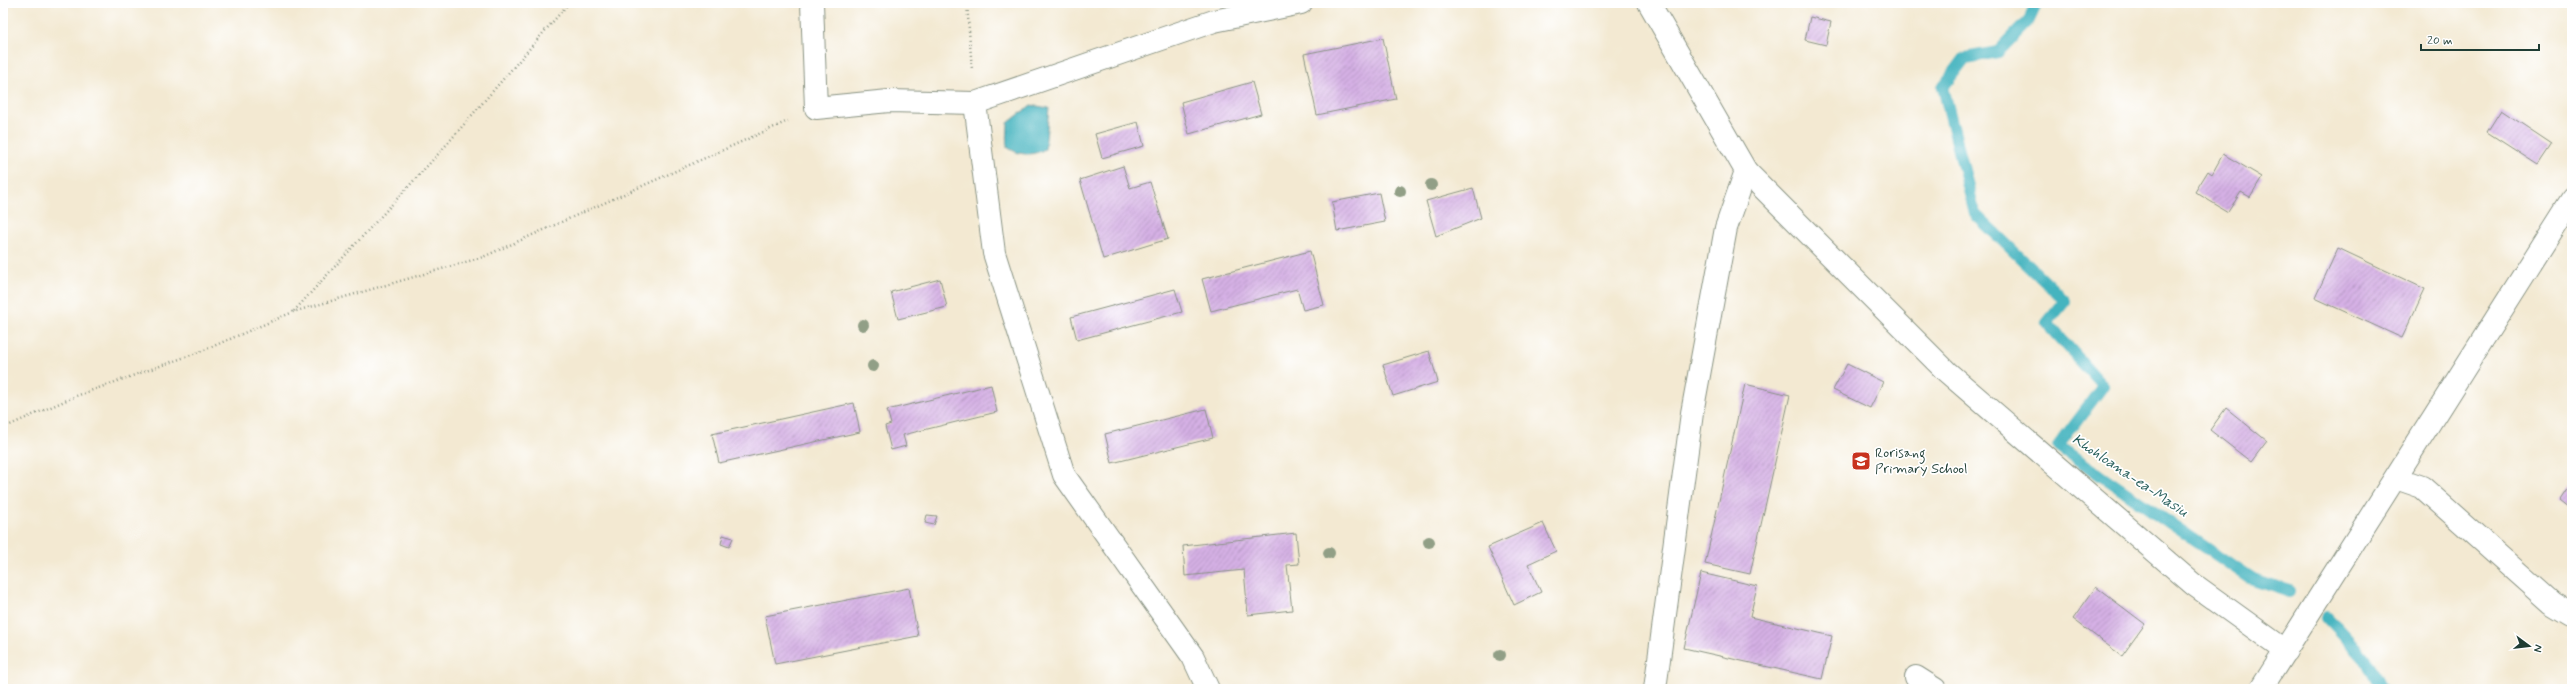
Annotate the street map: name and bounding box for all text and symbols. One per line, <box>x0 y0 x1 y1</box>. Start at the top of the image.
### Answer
scale bar <box>2421 26 2539 52</box>
text: 20 m <box>2427 33 2453 49</box>
water label: Khohloana-ea-Masiu <box>2068 430 2192 522</box>
place label: Rorisang Primary School <box>1875 444 1968 478</box>
school or university icon: Rorisang Primary School <box>1850 450 1872 472</box>
north arrow <box>2509 626 2549 666</box>
text: N <box>2530 643 2545 654</box>

